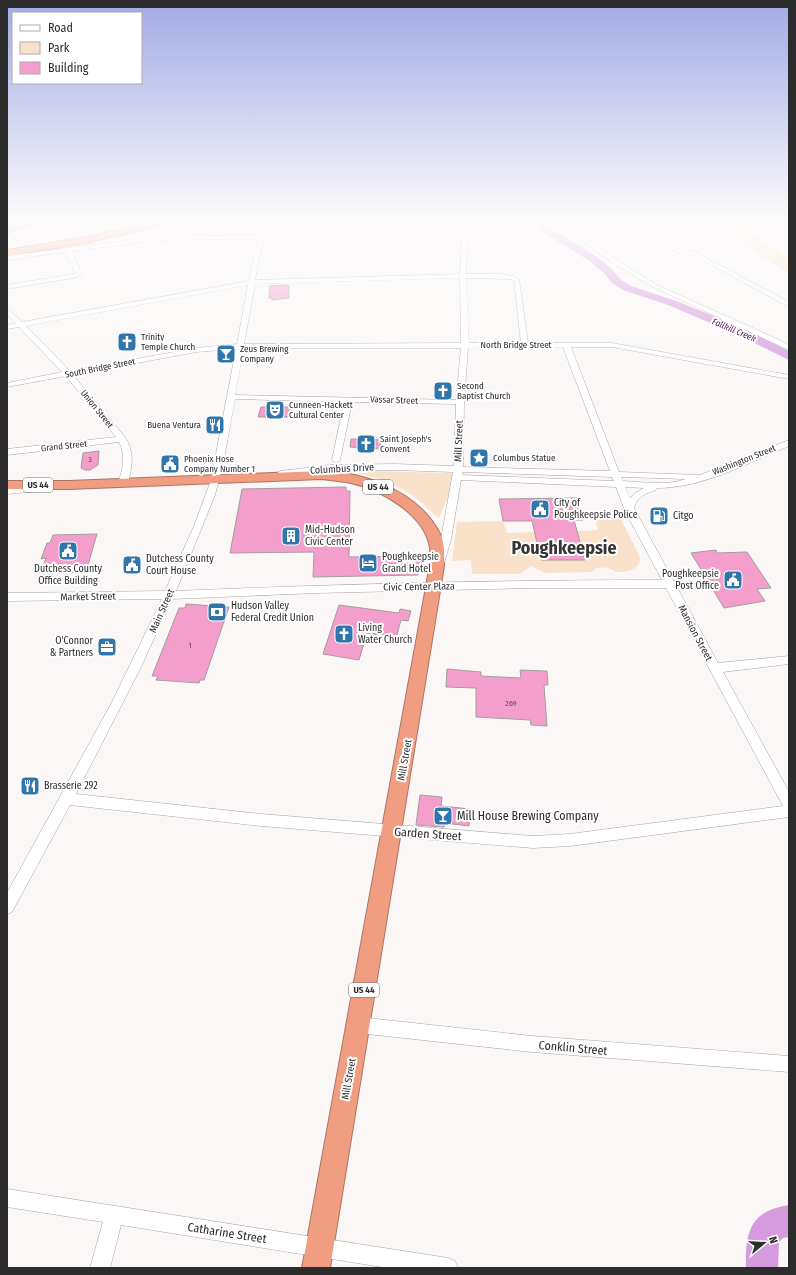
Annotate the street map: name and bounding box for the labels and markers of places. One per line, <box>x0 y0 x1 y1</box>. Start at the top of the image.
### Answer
church icon: Trinity Temple Church <box>116 331 138 353</box>
place label: Trinity Temple Church <box>141 332 195 352</box>
bar icon: Zeus Brewing Company <box>215 343 237 365</box>
place label: Zeus Brewing Company <box>240 344 289 364</box>
church icon: Second Baptist Church <box>432 380 454 402</box>
place label: Second Baptist Church <box>457 381 511 401</box>
theatre icon: Cunneen-Hackett Cultural Center <box>264 399 286 421</box>
place label: Cunneen-Hackett Cultural Center <box>289 400 353 420</box>
restaurant icon: Buena Ventura <box>204 414 226 436</box>
place label: Buena Ventura <box>147 420 202 430</box>
church icon: Saint Joseph's Convent <box>355 433 377 455</box>
place label: Saint Joseph's Convent <box>380 434 432 454</box>
place icon: Columbus Statue <box>468 447 490 469</box>
public building icon: Phoenix Hose Company Number 1 <box>159 453 181 475</box>
place label: Columbus Statue <box>493 453 556 463</box>
place label: Phoenix Hose Company Number 1 <box>184 454 255 474</box>
place label: City of Poughkeepsie Police <box>554 497 638 521</box>
public building icon: City of Poughkeepsie Police <box>529 498 551 520</box>
fuel station icon: Citgo <box>648 505 670 527</box>
place label: Citgo <box>673 510 694 522</box>
place label: Mid-Hudson Civic Center <box>305 524 355 548</box>
building icon: Mid-Hudson Civic Center <box>280 525 302 547</box>
public building icon: Dutchess County Office Building <box>57 540 79 562</box>
place label: Poughkeepsie Grand Hotel <box>382 551 439 575</box>
hotel icon: Poughkeepsie Grand Hotel <box>357 552 379 574</box>
place label: Dutchess County Court House <box>146 553 214 577</box>
public building icon: Dutchess County Court House <box>121 554 143 576</box>
place label: Dutchess County Office Building <box>34 563 102 587</box>
place label: Poughkeepsie Post Office <box>662 568 719 592</box>
public building icon: Poughkeepsie Post Office <box>722 569 744 591</box>
place label: Hudson Valley Federal Credit Union <box>231 600 314 624</box>
bank icon: Hudson Valley Federal Credit Union <box>206 601 228 623</box>
place label: Living Water Church <box>358 622 412 646</box>
church icon: Living Water Church <box>333 623 355 645</box>
place label: O'Connor & Partners <box>50 635 94 659</box>
office icon: O'Connor & Partners <box>96 636 118 658</box>
restaurant icon: Brasserie 292 <box>19 775 41 797</box>
place label: Brasserie 292 <box>44 780 98 792</box>
bar icon: Mill House Brewing Company <box>432 805 454 827</box>
place label: Mill House Brewing Company <box>457 809 599 823</box>

